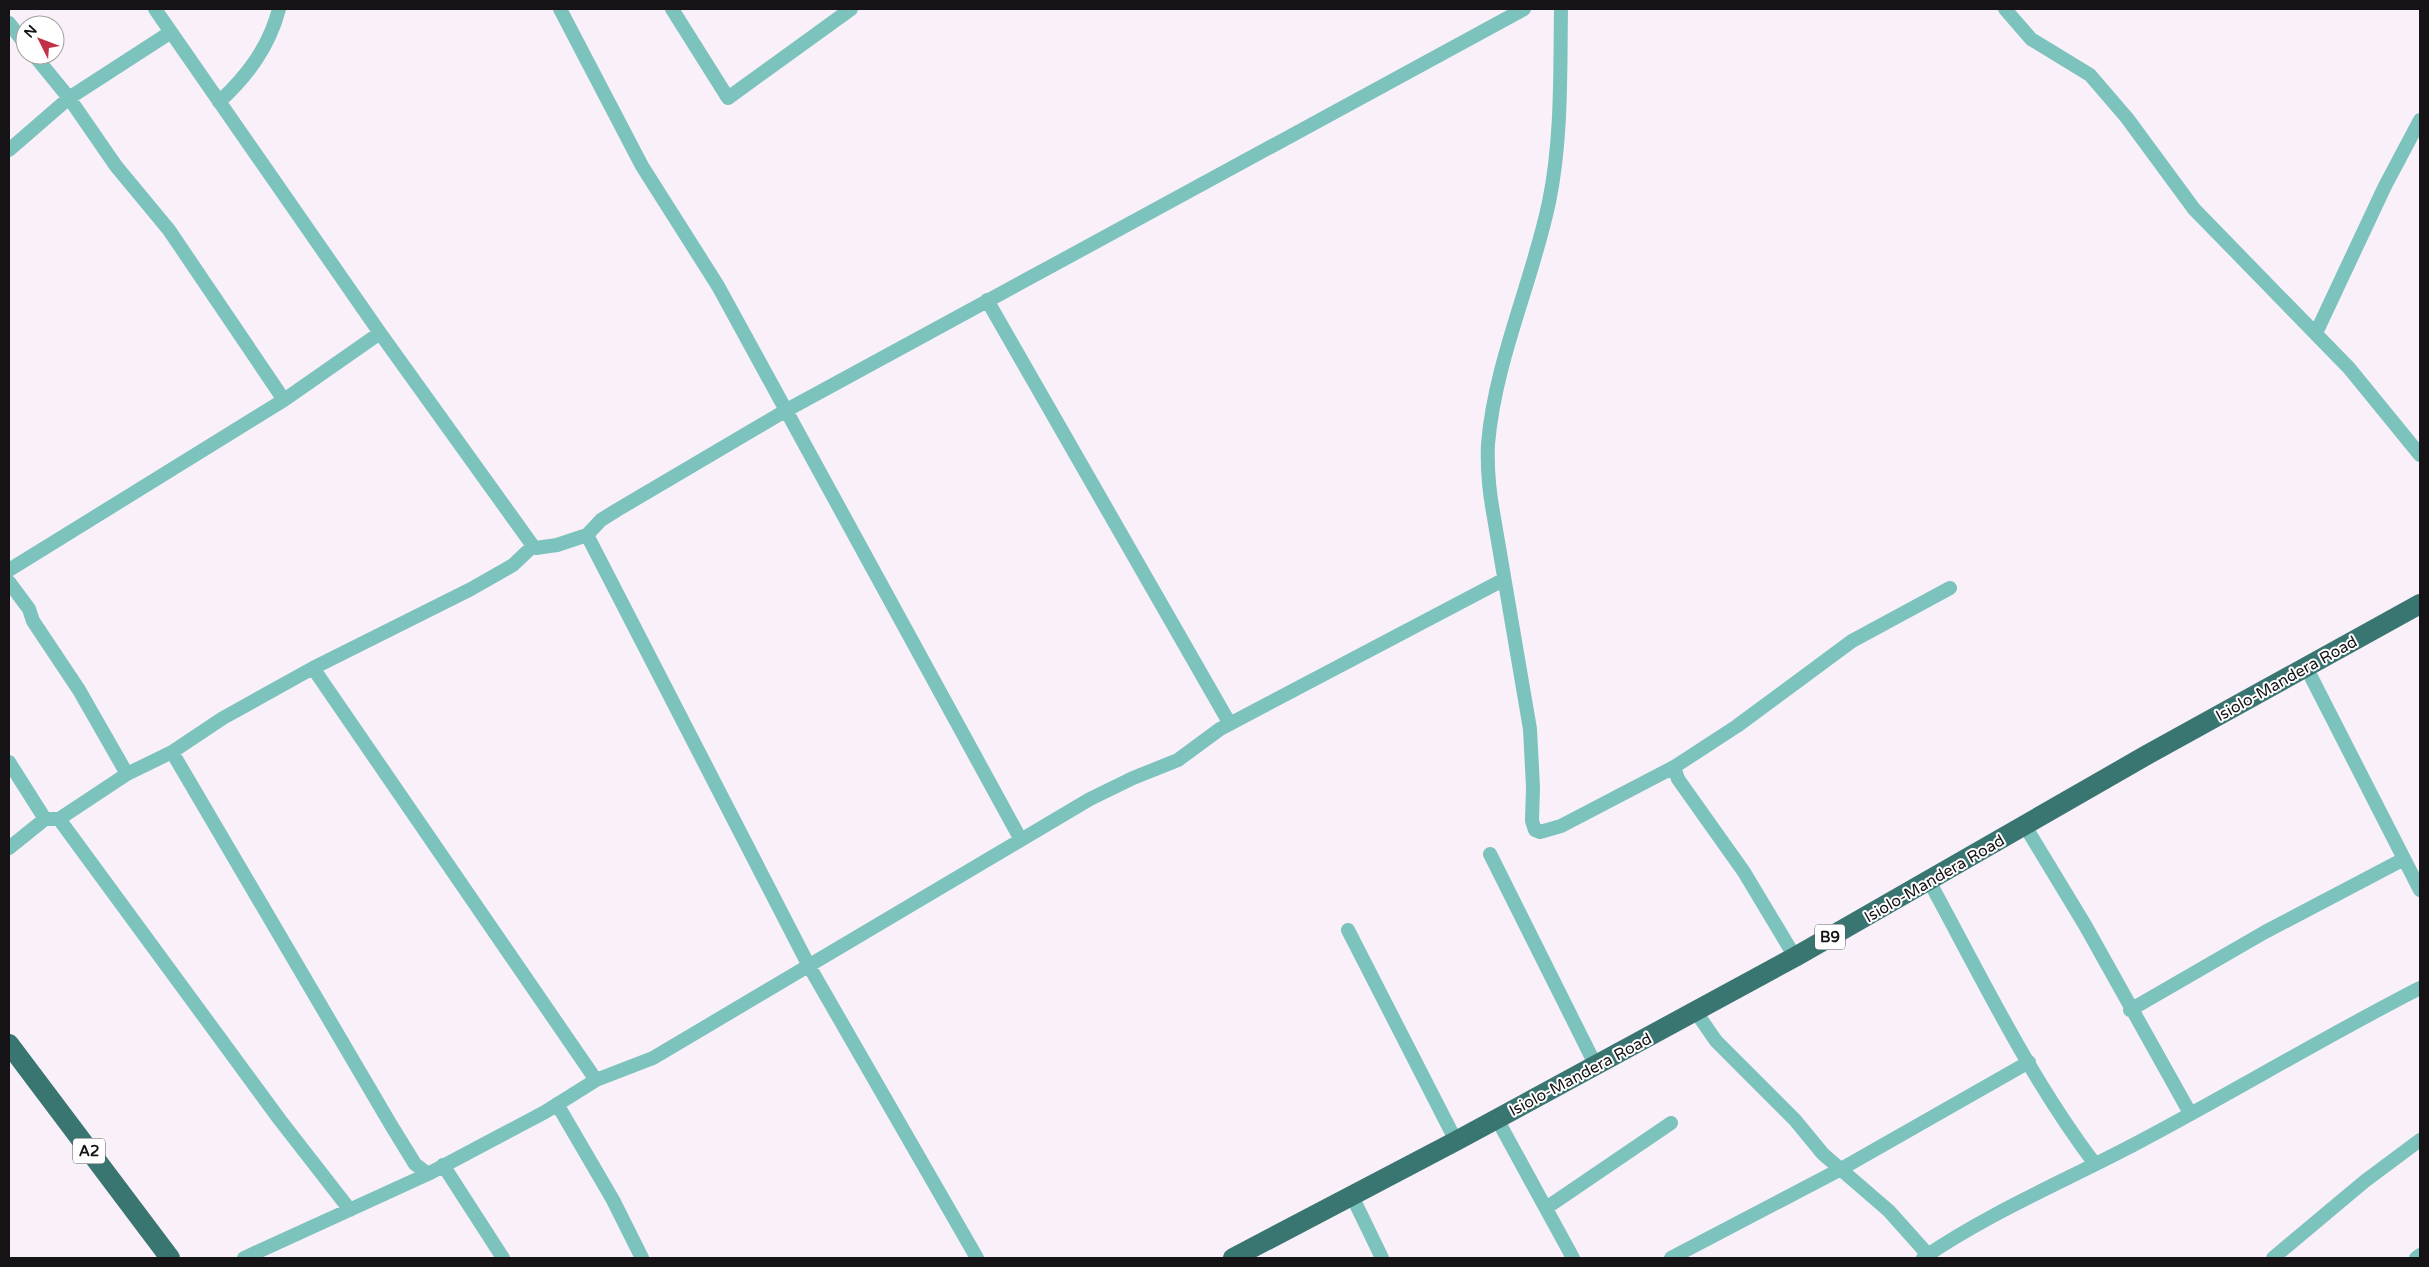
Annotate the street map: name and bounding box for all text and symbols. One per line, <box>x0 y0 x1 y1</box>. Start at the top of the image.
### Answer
north arrow <box>15 15 65 65</box>
text: N <box>21 22 41 42</box>
street label: Isiolo-Mandera Road <box>2212 632 2361 726</box>
street label: Isiolo-Mandera Road <box>1861 830 2008 927</box>
road number: B9 <box>1815 924 1845 950</box>
street label: Isiolo-Mandera Road <box>1506 1029 1655 1121</box>
road number: A2 <box>73 1138 105 1164</box>

